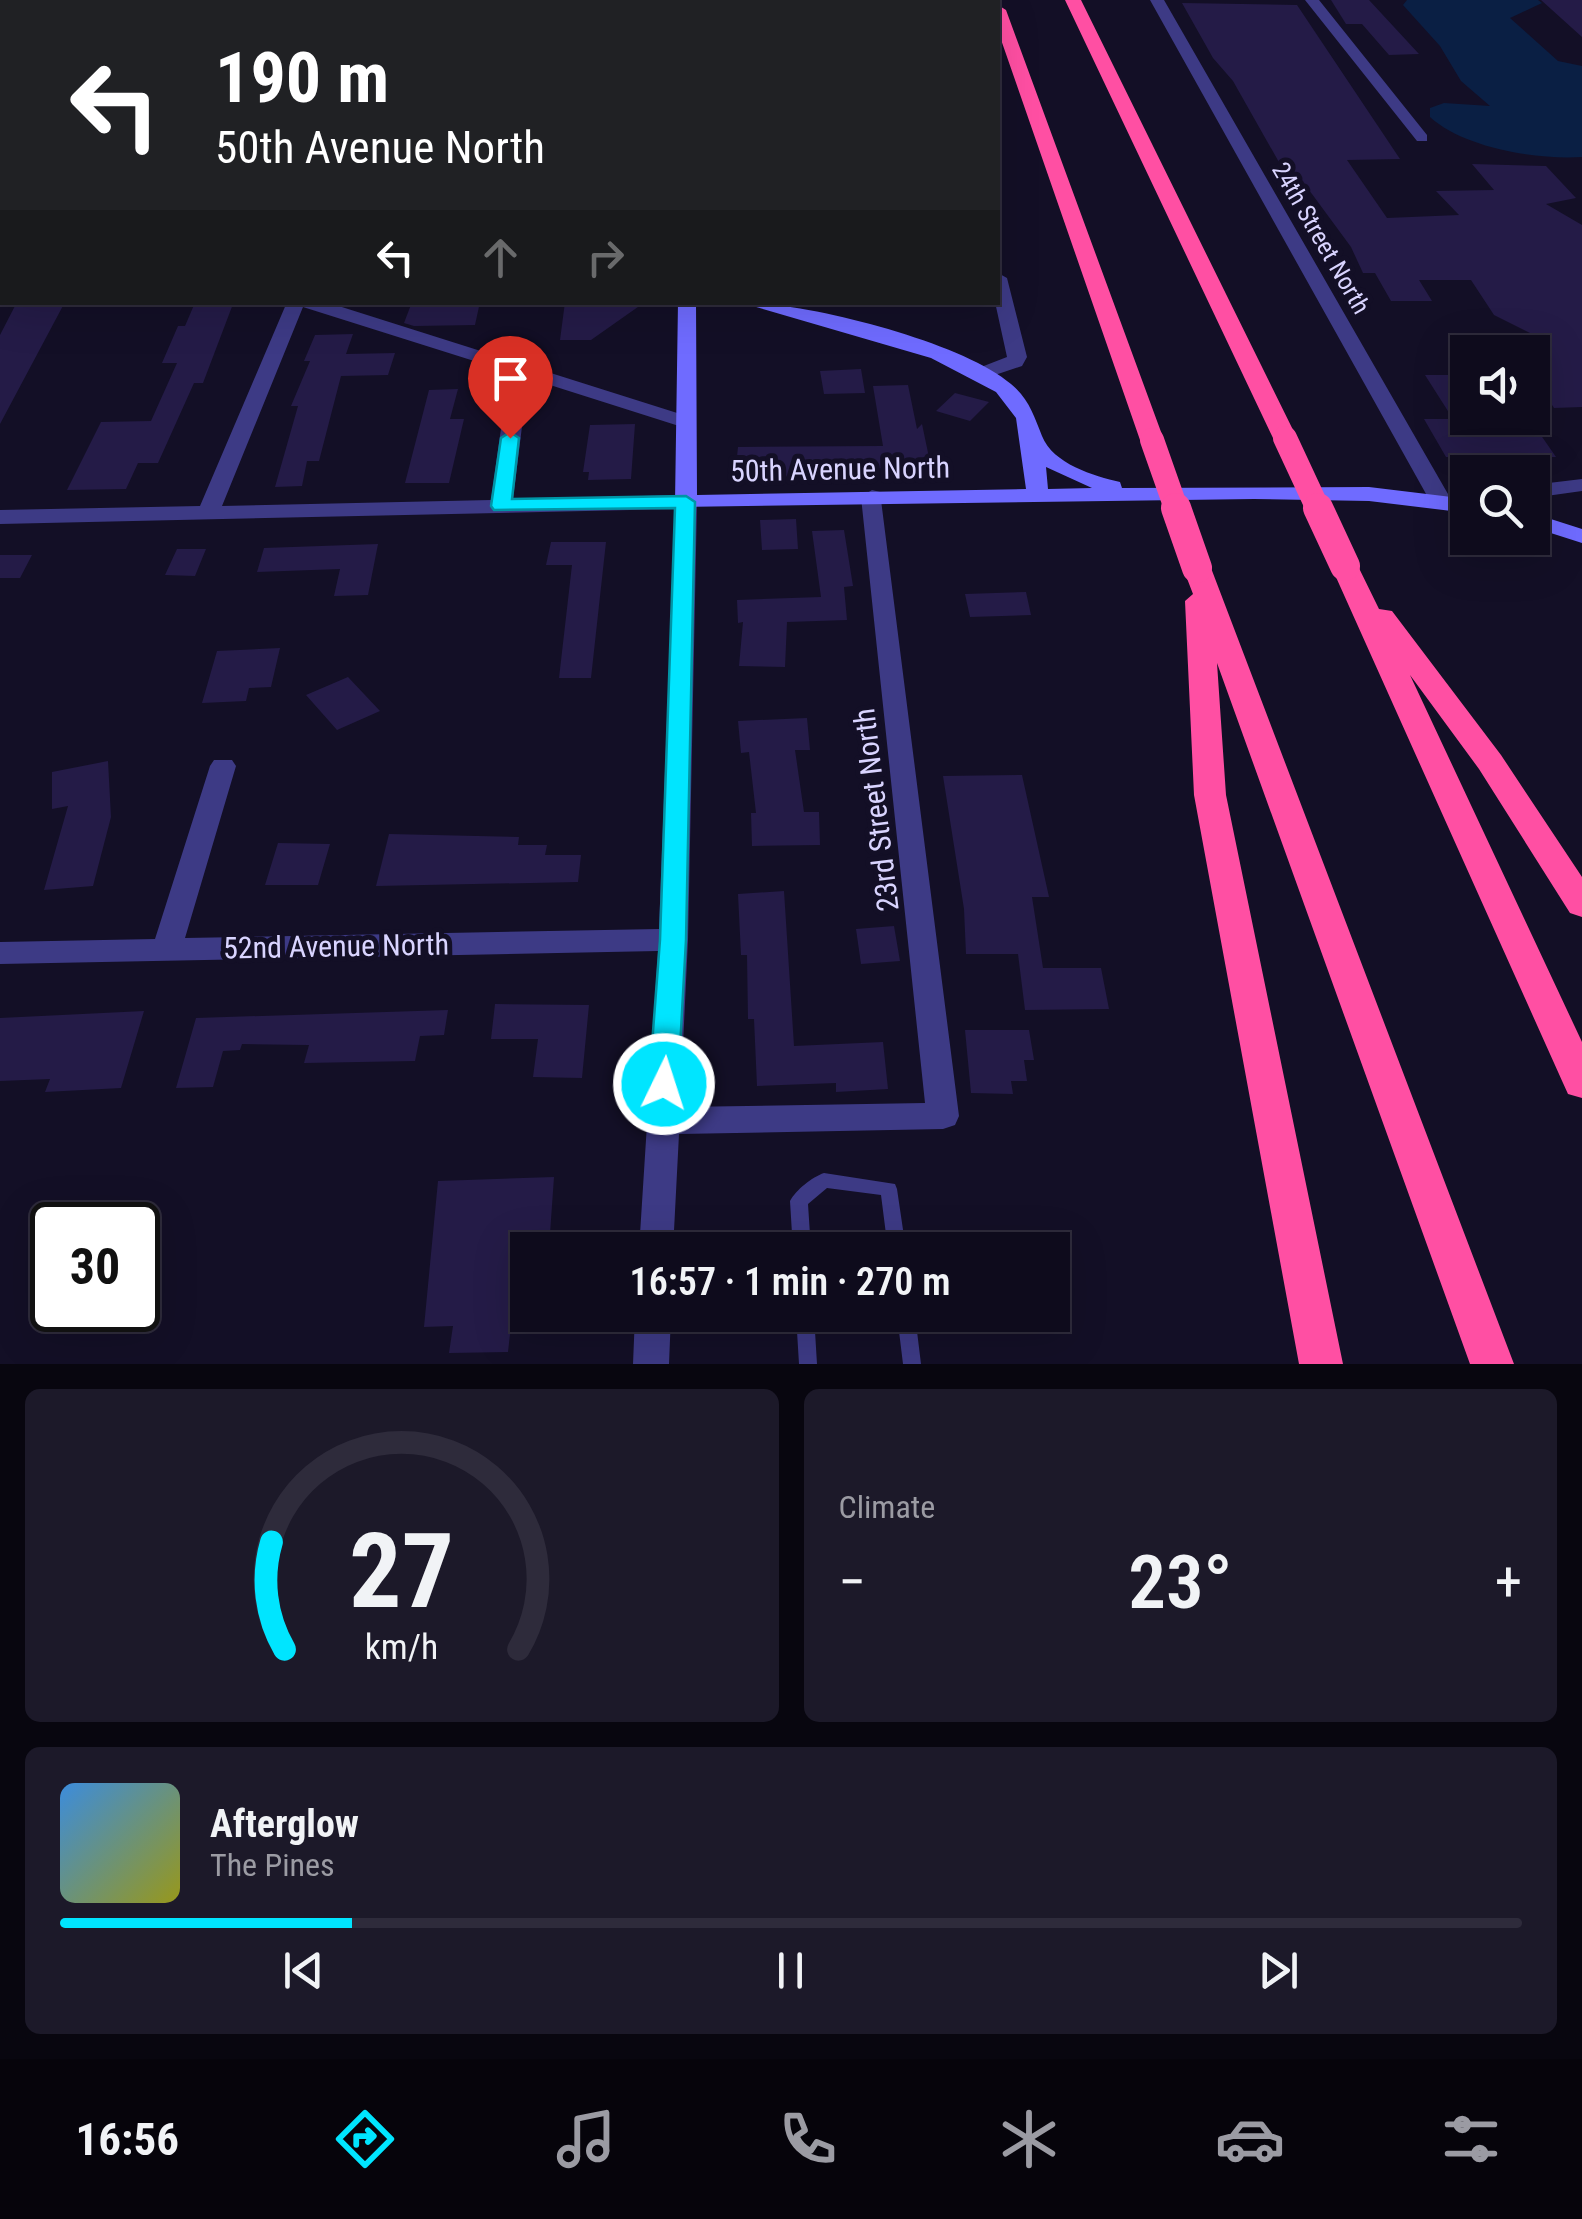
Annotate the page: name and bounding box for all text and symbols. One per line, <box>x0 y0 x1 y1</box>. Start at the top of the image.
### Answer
text: 190 m <box>215 37 389 119</box>
icon: left <box>50 40 180 170</box>
text: 50th Avenue North <box>215 121 545 174</box>
street label: 24th Street North <box>1266 157 1376 319</box>
icon: left <box>368 230 423 285</box>
icon: ahead <box>473 230 528 285</box>
icon: right <box>578 230 633 285</box>
map controls <box>1450 335 1550 555</box>
button: sound <box>1450 335 1550 435</box>
pin <box>468 336 553 439</box>
icon: arrive <box>483 351 538 406</box>
street label: 50th Avenue North <box>730 450 950 488</box>
button: search <box>1450 455 1550 555</box>
street label: 23rd Street North <box>846 706 906 914</box>
street label: 52nd Avenue North <box>223 927 449 965</box>
position arrow <box>612 1032 716 1136</box>
speed limit sign: 30 <box>30 1202 160 1332</box>
text: 16:57 · 1 min · 270 m <box>630 1260 950 1304</box>
text: Climate <box>839 1488 935 1526</box>
text: 27 <box>349 1511 454 1632</box>
text: 23° <box>1128 1538 1233 1626</box>
text: − <box>839 1550 866 1614</box>
text: + <box>1495 1550 1522 1614</box>
text: km/h <box>365 1626 439 1668</box>
text: Afterglow <box>210 1802 359 1846</box>
text: The Pines <box>210 1846 335 1884</box>
icon: previous <box>276 1943 331 1998</box>
icon: pause <box>763 1943 818 1998</box>
icon: next <box>1251 1943 1306 1998</box>
icon: directions <box>330 2104 400 2174</box>
icon: music <box>551 2104 621 2174</box>
icon: phone <box>773 2104 843 2174</box>
icon: climate <box>994 2104 1064 2174</box>
icon: car <box>1215 2104 1285 2174</box>
icon: filters <box>1436 2104 1506 2174</box>
text: 16:56 <box>76 2113 179 2166</box>

